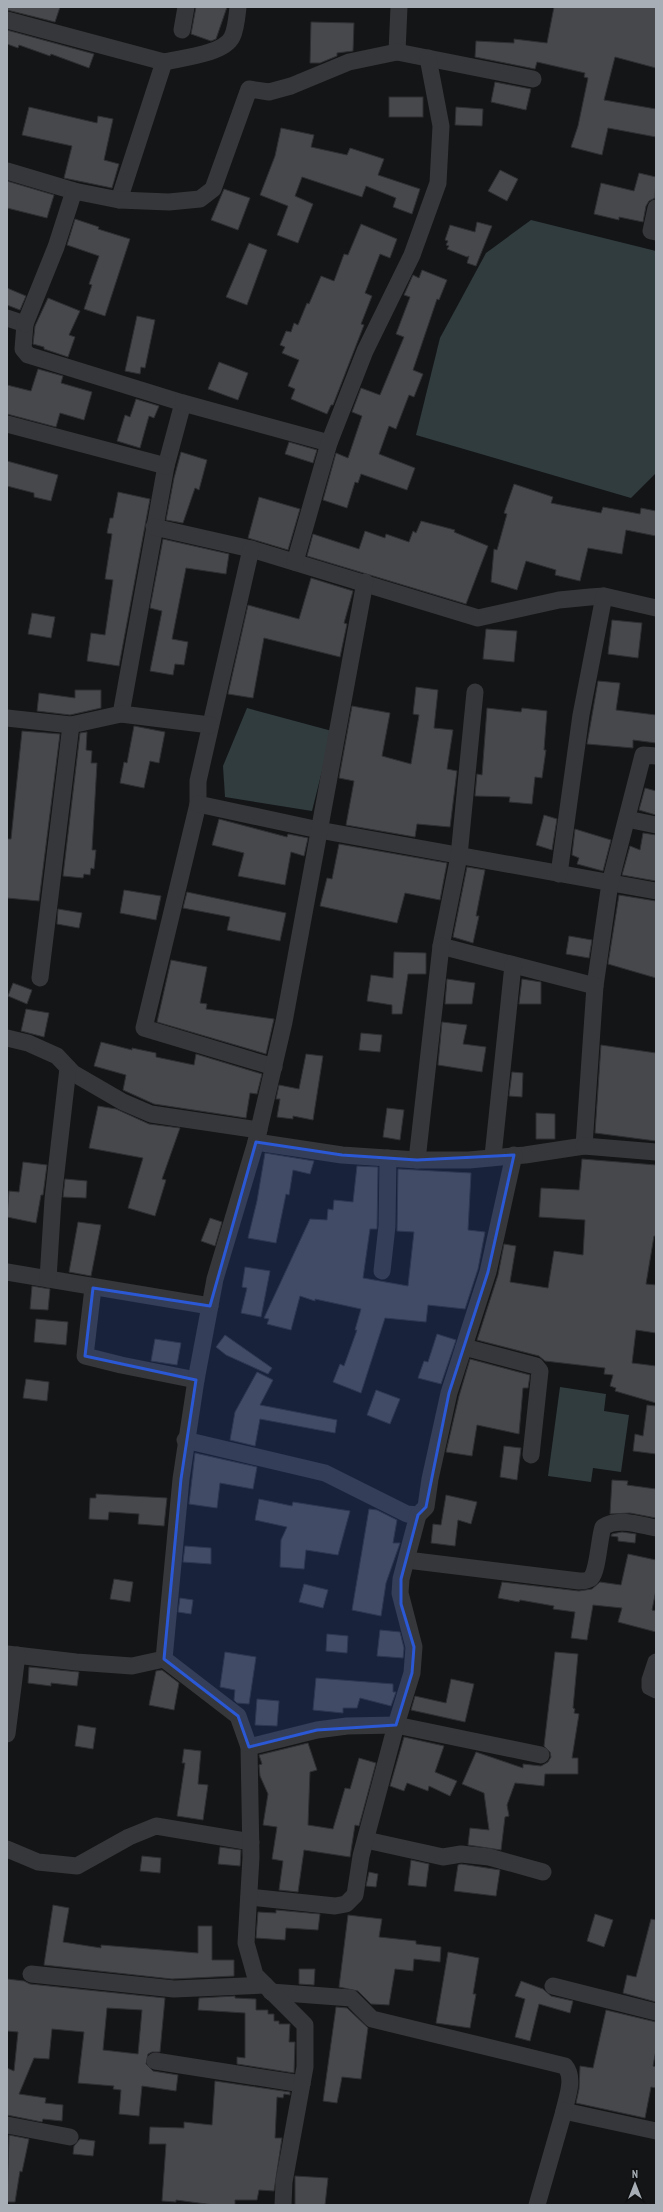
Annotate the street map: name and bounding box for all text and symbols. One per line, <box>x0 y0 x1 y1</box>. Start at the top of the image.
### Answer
north arrow <box>615 2164 655 2204</box>
text: N <box>632 2167 638 2181</box>

